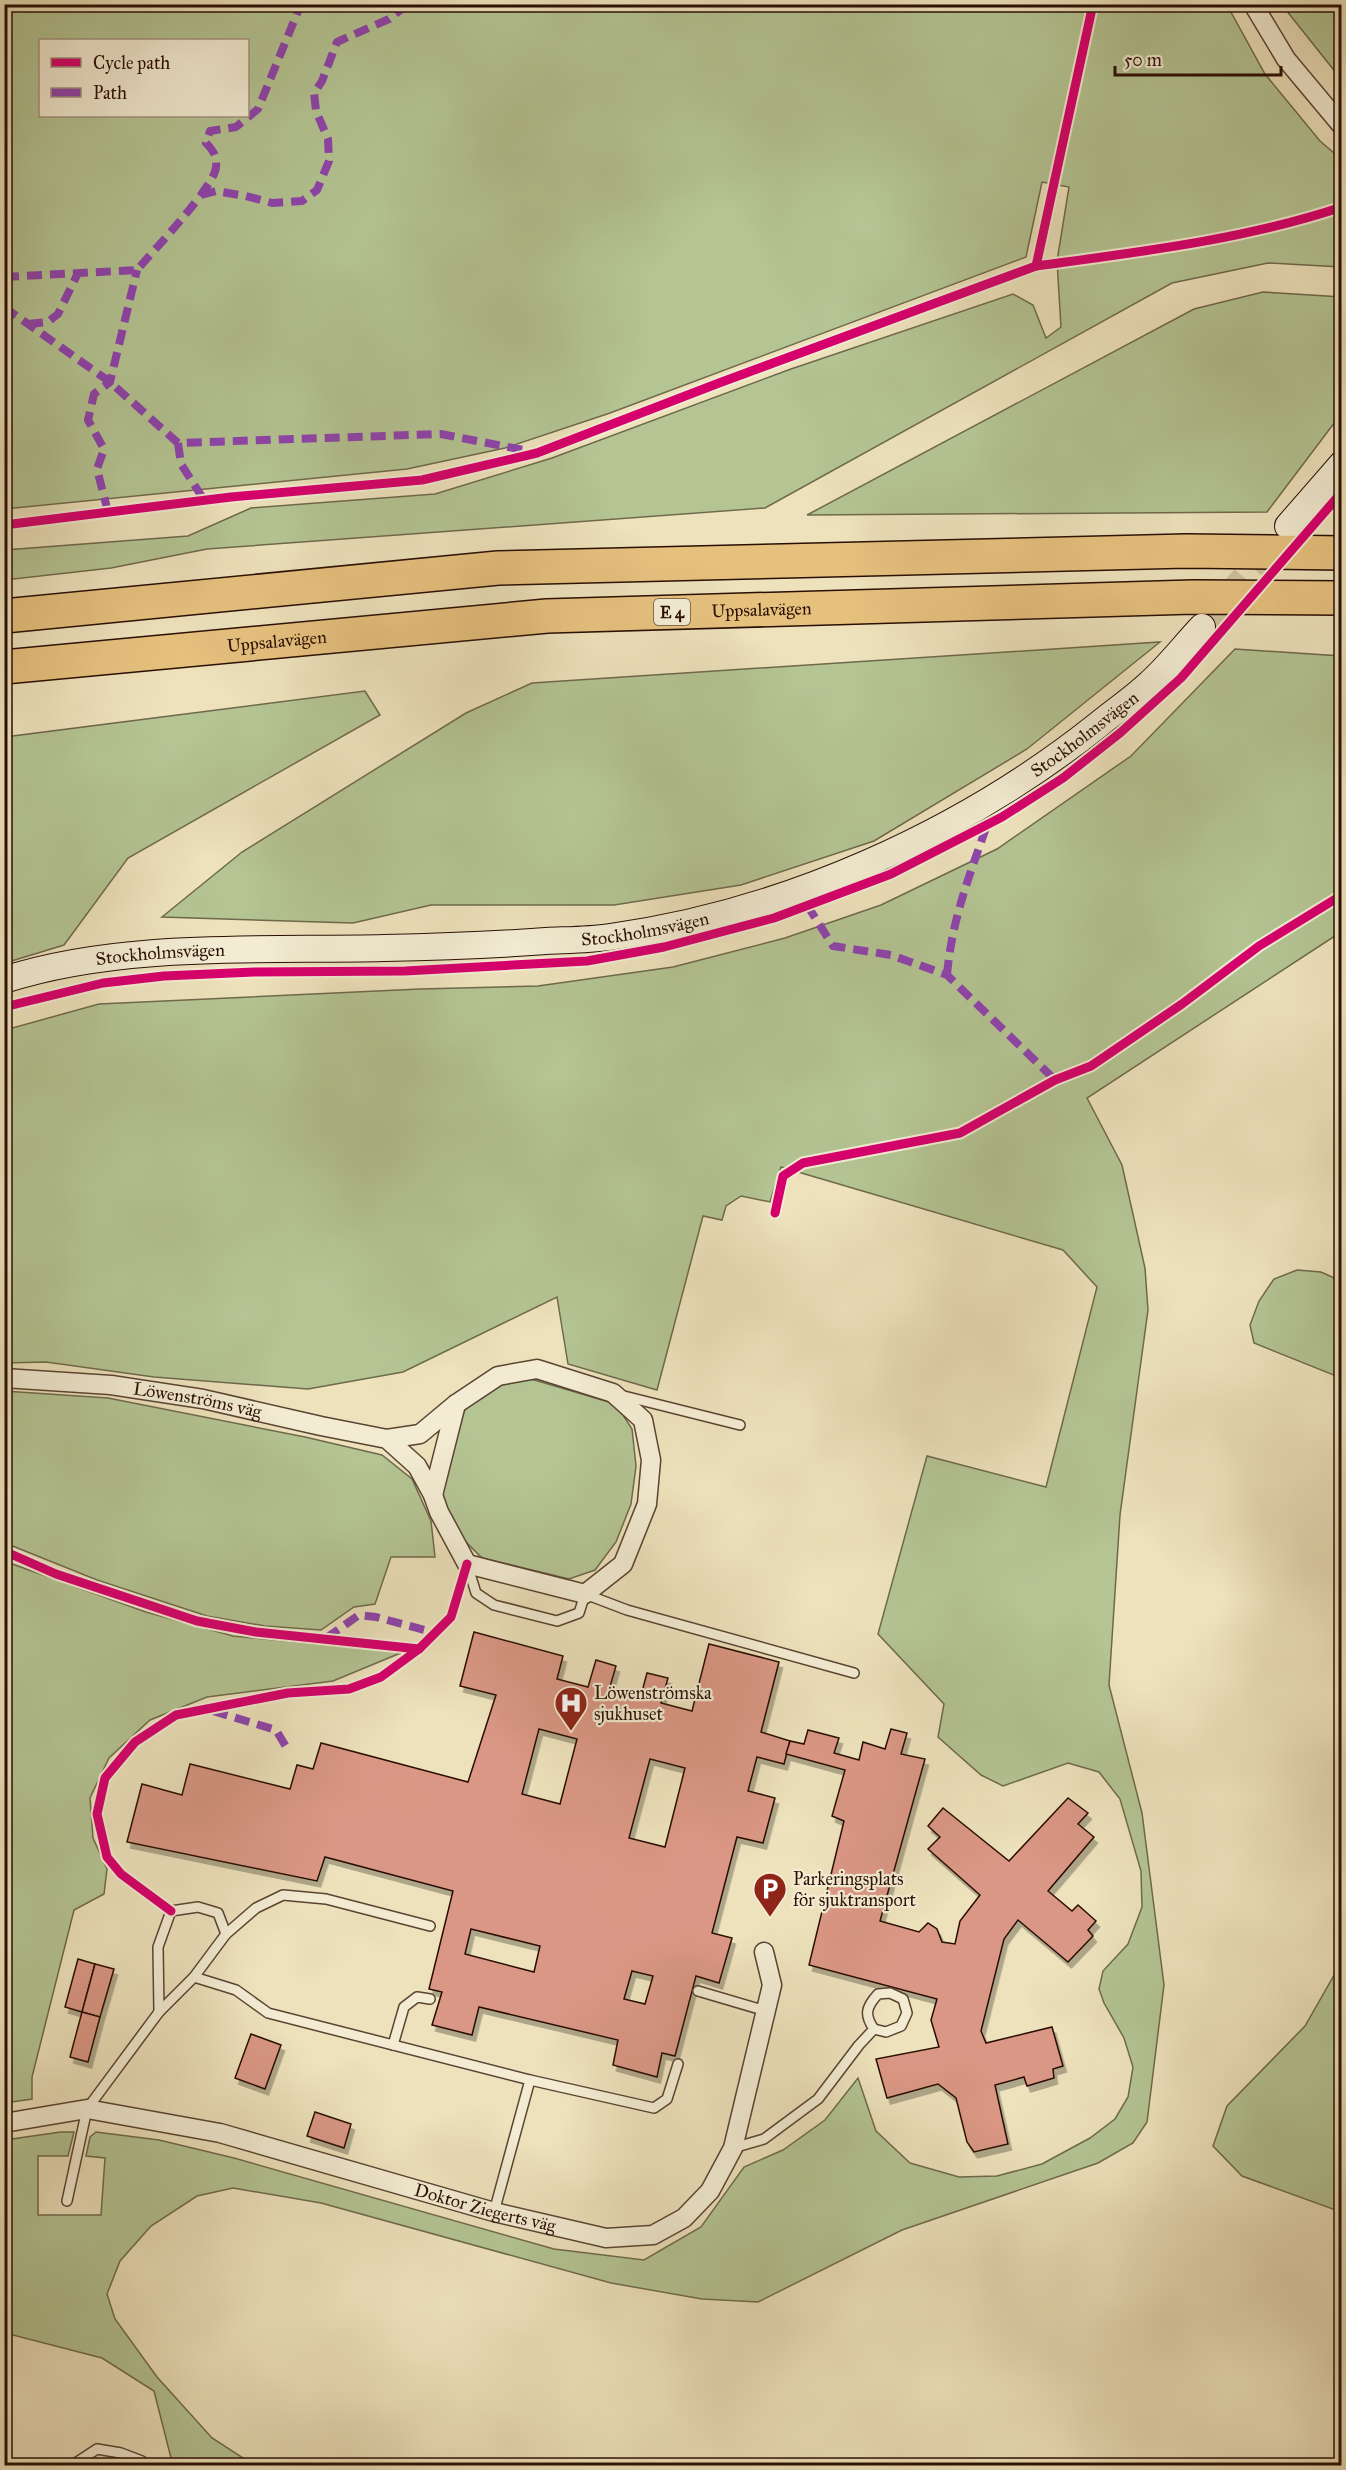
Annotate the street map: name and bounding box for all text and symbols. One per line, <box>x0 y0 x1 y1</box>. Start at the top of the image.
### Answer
legend <box>39 39 249 117</box>
scale bar <box>1115 39 1282 77</box>
text: 50 m <box>1124 49 1162 71</box>
text: Cycle path <box>93 52 170 74</box>
text: Path <box>93 82 127 104</box>
street label: Uppsalavägen <box>711 597 812 622</box>
road number: E 4 <box>654 599 690 625</box>
street label: Uppsalavägen <box>226 626 328 657</box>
street label: Stockholmsvägen <box>1026 686 1143 782</box>
street label: Stockholmsvägen <box>581 907 712 951</box>
street label: Stockholmsvägen <box>94 939 225 970</box>
street label: Löwenströms väg <box>132 1378 264 1424</box>
place label: Löwenströmska sjukhuset <box>594 1682 712 1725</box>
hospital icon: Löwenströmska sjukhuset <box>553 1685 589 1732</box>
place label: Parkeringsplats för sjuktransport <box>793 1868 916 1911</box>
parking icon: Parkeringsplats för sjuktransport <box>752 1871 788 1918</box>
street label: Doktor Ziegerts väg <box>412 2179 559 2238</box>

